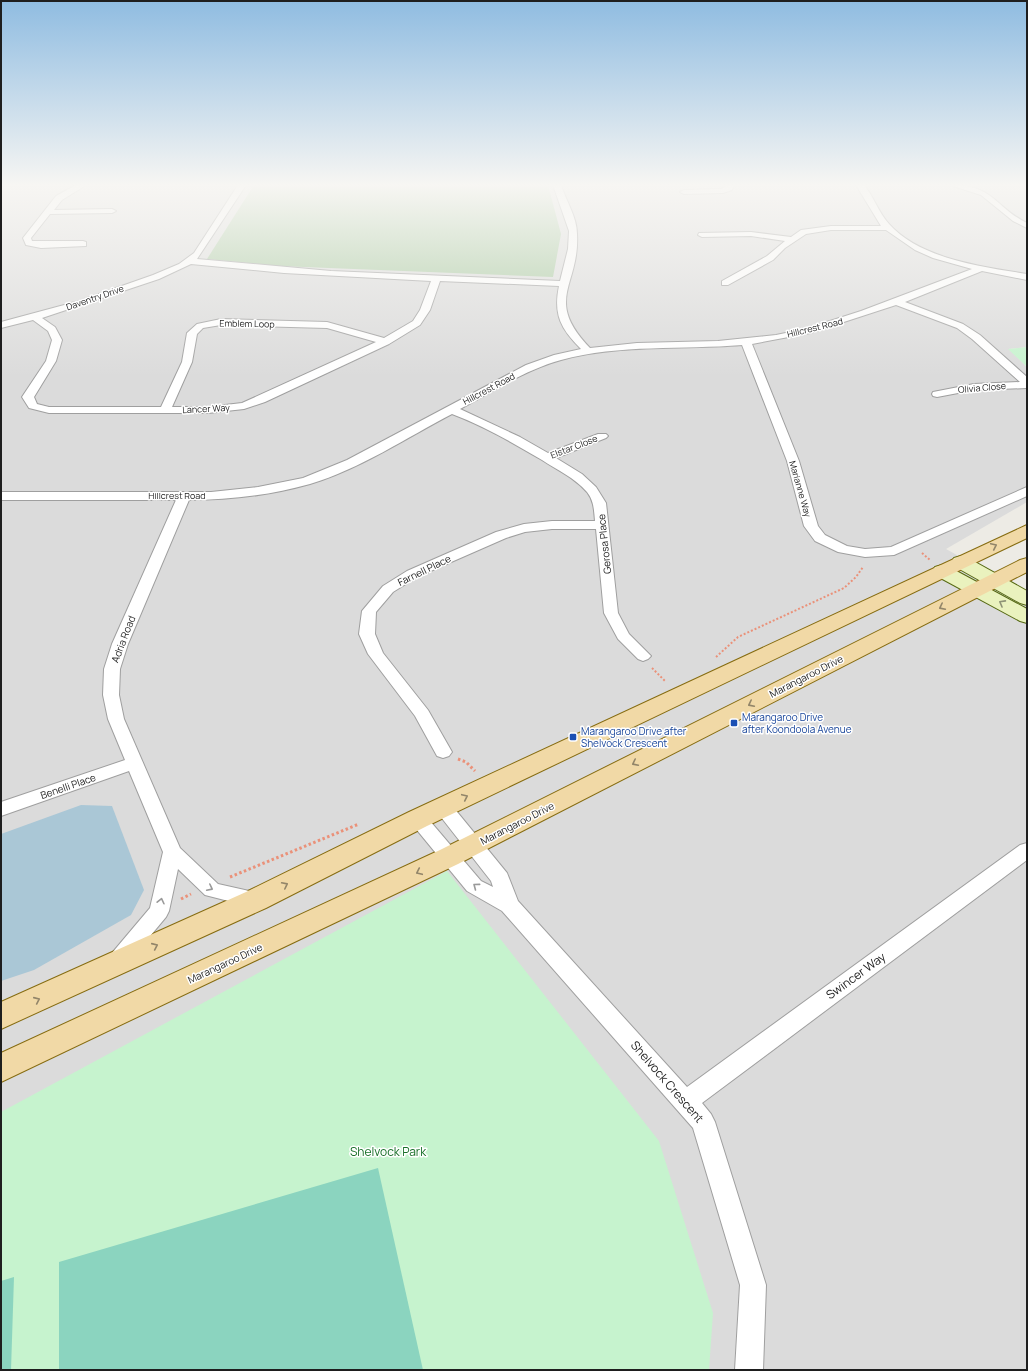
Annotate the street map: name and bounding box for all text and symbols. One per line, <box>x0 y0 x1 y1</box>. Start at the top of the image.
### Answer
street label: Daventry Drive <box>64 282 125 313</box>
street label: Hillcrest Road <box>785 314 844 341</box>
street label: Emblem Loop <box>219 317 275 330</box>
street label: Hillcrest Road <box>460 369 517 408</box>
street label: Olivia Close <box>957 379 1006 396</box>
street label: Lancer Way <box>182 401 230 416</box>
street label: Elstar Close <box>548 432 599 461</box>
street label: Marianne Way <box>786 459 815 519</box>
street label: Hillcrest Road <box>148 489 206 502</box>
street label: Gerosa Place <box>594 513 614 575</box>
one-way arrow <box>990 543 997 551</box>
street label: Farnell Place <box>395 551 453 589</box>
one-way arrow <box>999 601 1006 608</box>
one-way arrow <box>939 603 946 610</box>
street label: Adria Road <box>108 613 138 665</box>
street label: Marangaroo Drive <box>767 651 845 701</box>
one-way arrow <box>748 699 755 707</box>
place label: Marangaroo Drive after Koondoola Avenue <box>742 710 852 736</box>
marker: Marangaroo Drive after Koondoola Avenue <box>729 718 739 728</box>
place label: Marangaroo Drive after Shelvock Crescent <box>581 724 687 750</box>
marker: Marangaroo Drive after Shelvock Crescent <box>568 732 578 742</box>
one-way arrow <box>632 758 639 766</box>
street label: Benelli Place <box>38 770 98 802</box>
one-way arrow <box>461 794 468 802</box>
street label: Marangaroo Drive <box>478 798 556 848</box>
one-way arrow <box>416 867 423 875</box>
one-way arrow <box>281 882 289 890</box>
one-way arrow <box>206 883 214 891</box>
one-way arrow <box>473 883 480 890</box>
one-way arrow <box>157 897 165 904</box>
street label: Marangaroo Drive <box>185 939 265 986</box>
one-way arrow <box>151 943 158 951</box>
street label: Swincer Way <box>822 948 890 1003</box>
one-way arrow <box>32 997 40 1005</box>
street label: Shelvock Crescent <box>627 1037 708 1126</box>
park label: Shelvock Park <box>350 1143 427 1160</box>

